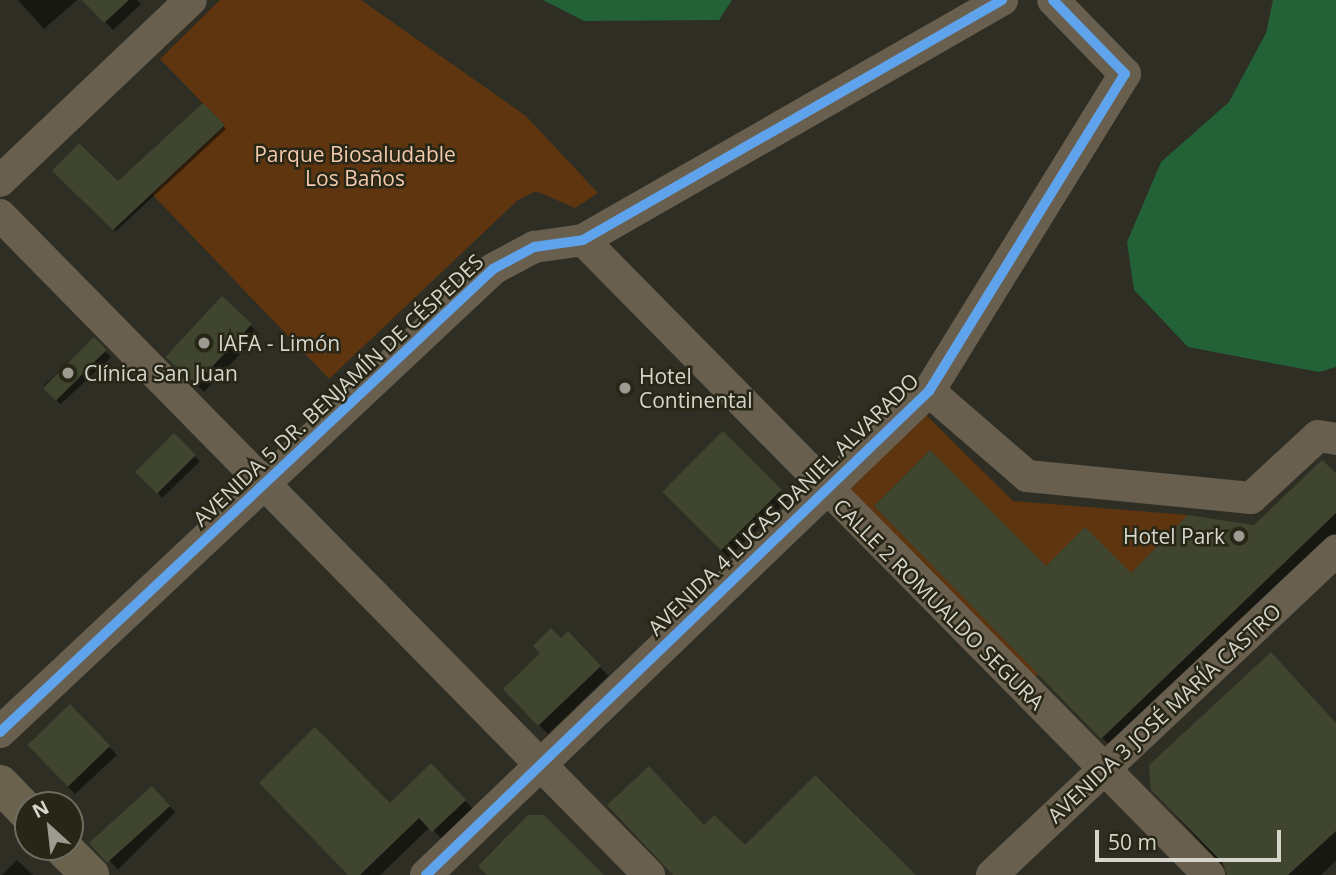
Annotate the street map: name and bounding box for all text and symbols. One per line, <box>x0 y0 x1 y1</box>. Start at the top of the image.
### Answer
park label: Parque Biosaludable Los Baños <box>254 141 456 191</box>
street label: AVENIDA 5 DR. BENJAMÍN DE CÉSPEDES <box>188 249 488 531</box>
place label: IAFA - Limón <box>218 330 340 356</box>
marker: IAFA - Limón <box>196 335 212 351</box>
place label: Clínica San Juan <box>84 360 238 386</box>
marker: Clínica San Juan <box>58 363 78 383</box>
place label: Hotel Continental <box>639 363 753 413</box>
street label: AVENIDA 4 LUCAS DANIEL ALVARADO <box>642 368 924 640</box>
marker: Hotel Continental <box>617 380 633 396</box>
street label: CALLE 2 ROMUALDO SEGURA <box>828 493 1050 715</box>
place label: Hotel Park <box>1123 523 1225 549</box>
marker: Hotel Park <box>1231 528 1247 544</box>
street label: AVENIDA 3 JOSÉ MARÍA CASTRO <box>1042 598 1286 828</box>
north arrow <box>14 791 84 861</box>
text: N <box>28 794 53 824</box>
scale bar <box>1098 816 1284 860</box>
text: 50 m <box>1108 828 1157 856</box>

